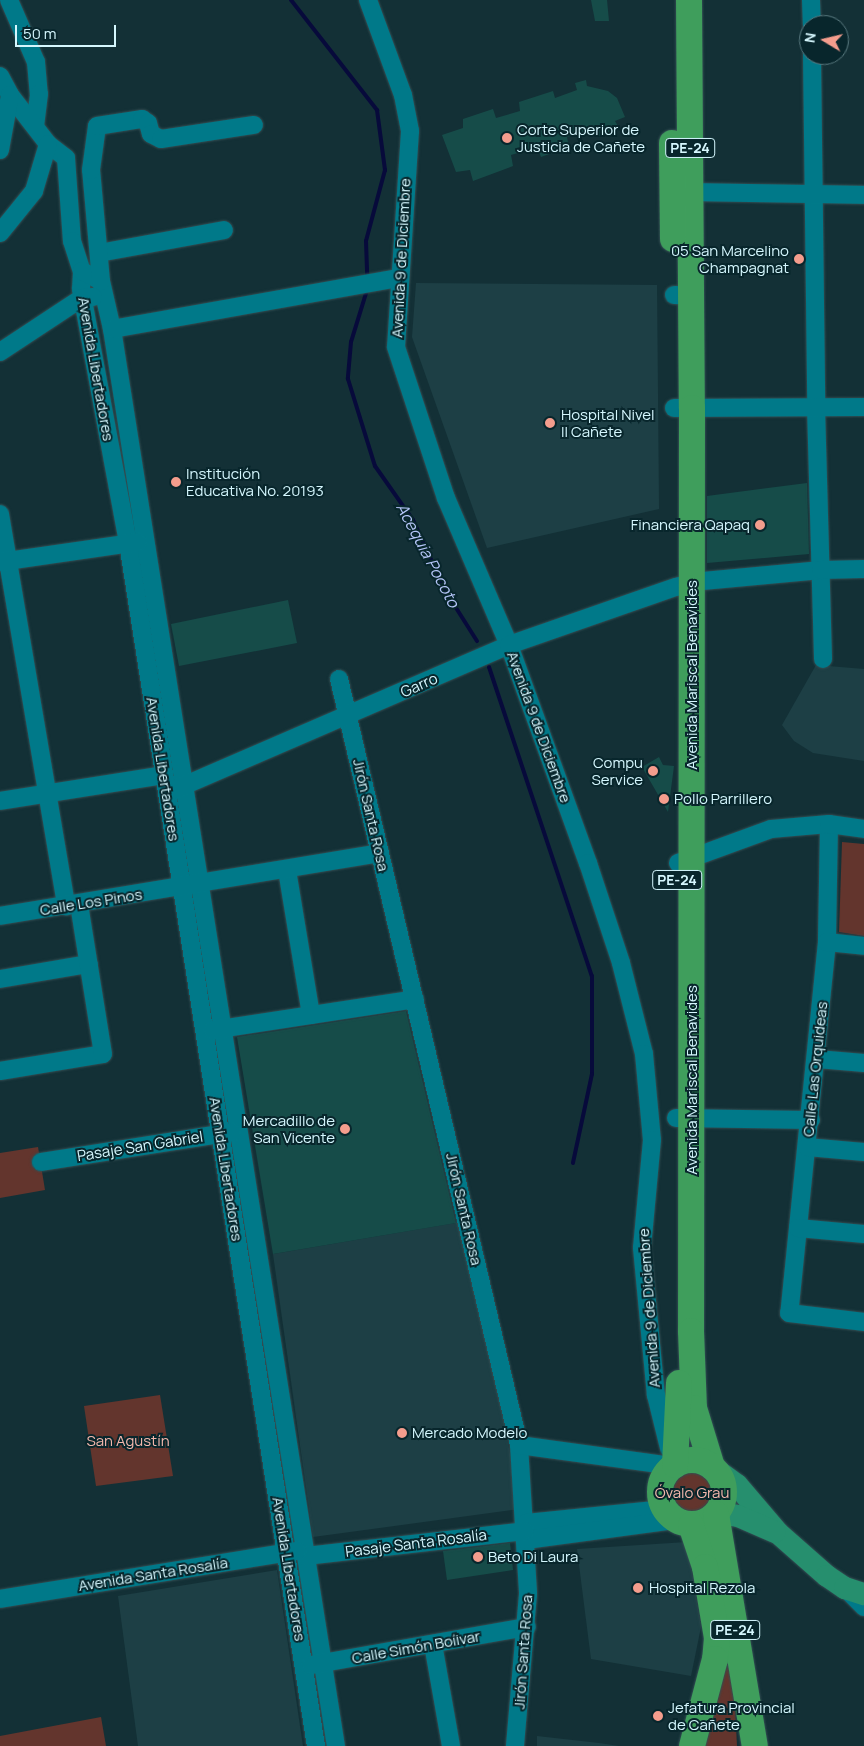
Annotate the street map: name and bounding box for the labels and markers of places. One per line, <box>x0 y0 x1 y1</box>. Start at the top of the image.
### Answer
place label: Corte Superior de Justicia de Cañete <box>517 120 645 155</box>
marker: Corte Superior de Justicia de Cañete <box>501 132 513 144</box>
place label: 05 San Marcelino Champagnat <box>671 241 789 276</box>
marker: 05 San Marcelino Champagnat <box>793 253 805 265</box>
place label: Hospital Nivel II Cañete <box>561 405 655 440</box>
marker: Hospital Nivel II Cañete <box>543 416 557 430</box>
place label: Institución Educativa No. 20193 <box>186 464 324 499</box>
marker: Institución Educativa No. 20193 <box>170 476 182 488</box>
place label: Financiera Qapaq <box>631 516 750 534</box>
marker: Financiera Qapaq <box>754 519 766 531</box>
place label: Compu Service <box>592 753 643 788</box>
marker: Compu Service <box>647 765 659 777</box>
place label: Pollo Parrillero <box>674 790 772 808</box>
marker: Pollo Parrillero <box>658 793 670 805</box>
place label: Mercadillo de San Vicente <box>243 1111 335 1146</box>
marker: Mercadillo de San Vicente <box>339 1123 351 1135</box>
place label: Mercado Modelo <box>412 1424 527 1442</box>
marker: Mercado Modelo <box>396 1427 408 1439</box>
place label: Beto Di Laura <box>488 1548 578 1566</box>
marker: Beto Di Laura <box>472 1551 484 1563</box>
place label: Hospital Rezola <box>649 1579 755 1597</box>
marker: Hospital Rezola <box>631 1581 645 1595</box>
place label: Jefatura Provincial de Cañete <box>668 1698 795 1733</box>
marker: Jefatura Provincial de Cañete <box>652 1710 664 1722</box>

